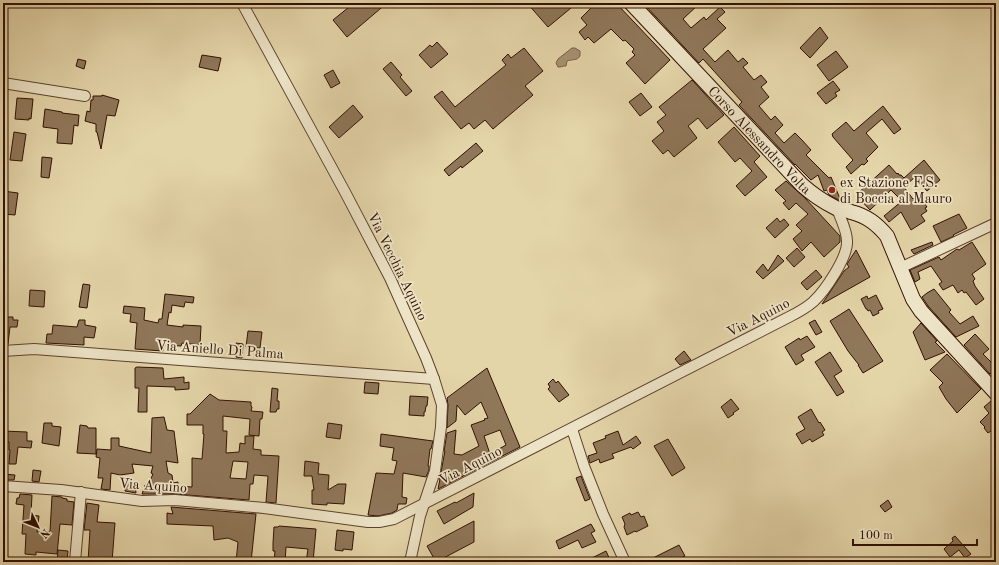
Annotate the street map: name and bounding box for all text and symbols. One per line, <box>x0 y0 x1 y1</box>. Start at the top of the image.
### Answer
street label: Corso Alessandro Volta <box>705 84 813 197</box>
place label: ex Stazione F.S. di Boccia al Mauro <box>840 176 952 206</box>
marker: ex Stazione F.S. di Boccia al Mauro <box>827 185 837 195</box>
street label: Via Vecchia Aquino <box>365 210 429 323</box>
street label: Via Aquino <box>725 296 792 340</box>
street label: Via Aniello Di Palma <box>156 339 284 361</box>
street label: Via Aquino <box>437 444 504 488</box>
street label: Via Aquino <box>118 477 188 495</box>
north arrow <box>18 507 58 547</box>
scale bar <box>853 521 977 547</box>
text: N <box>37 526 51 540</box>
text: 100 m <box>859 530 893 542</box>

